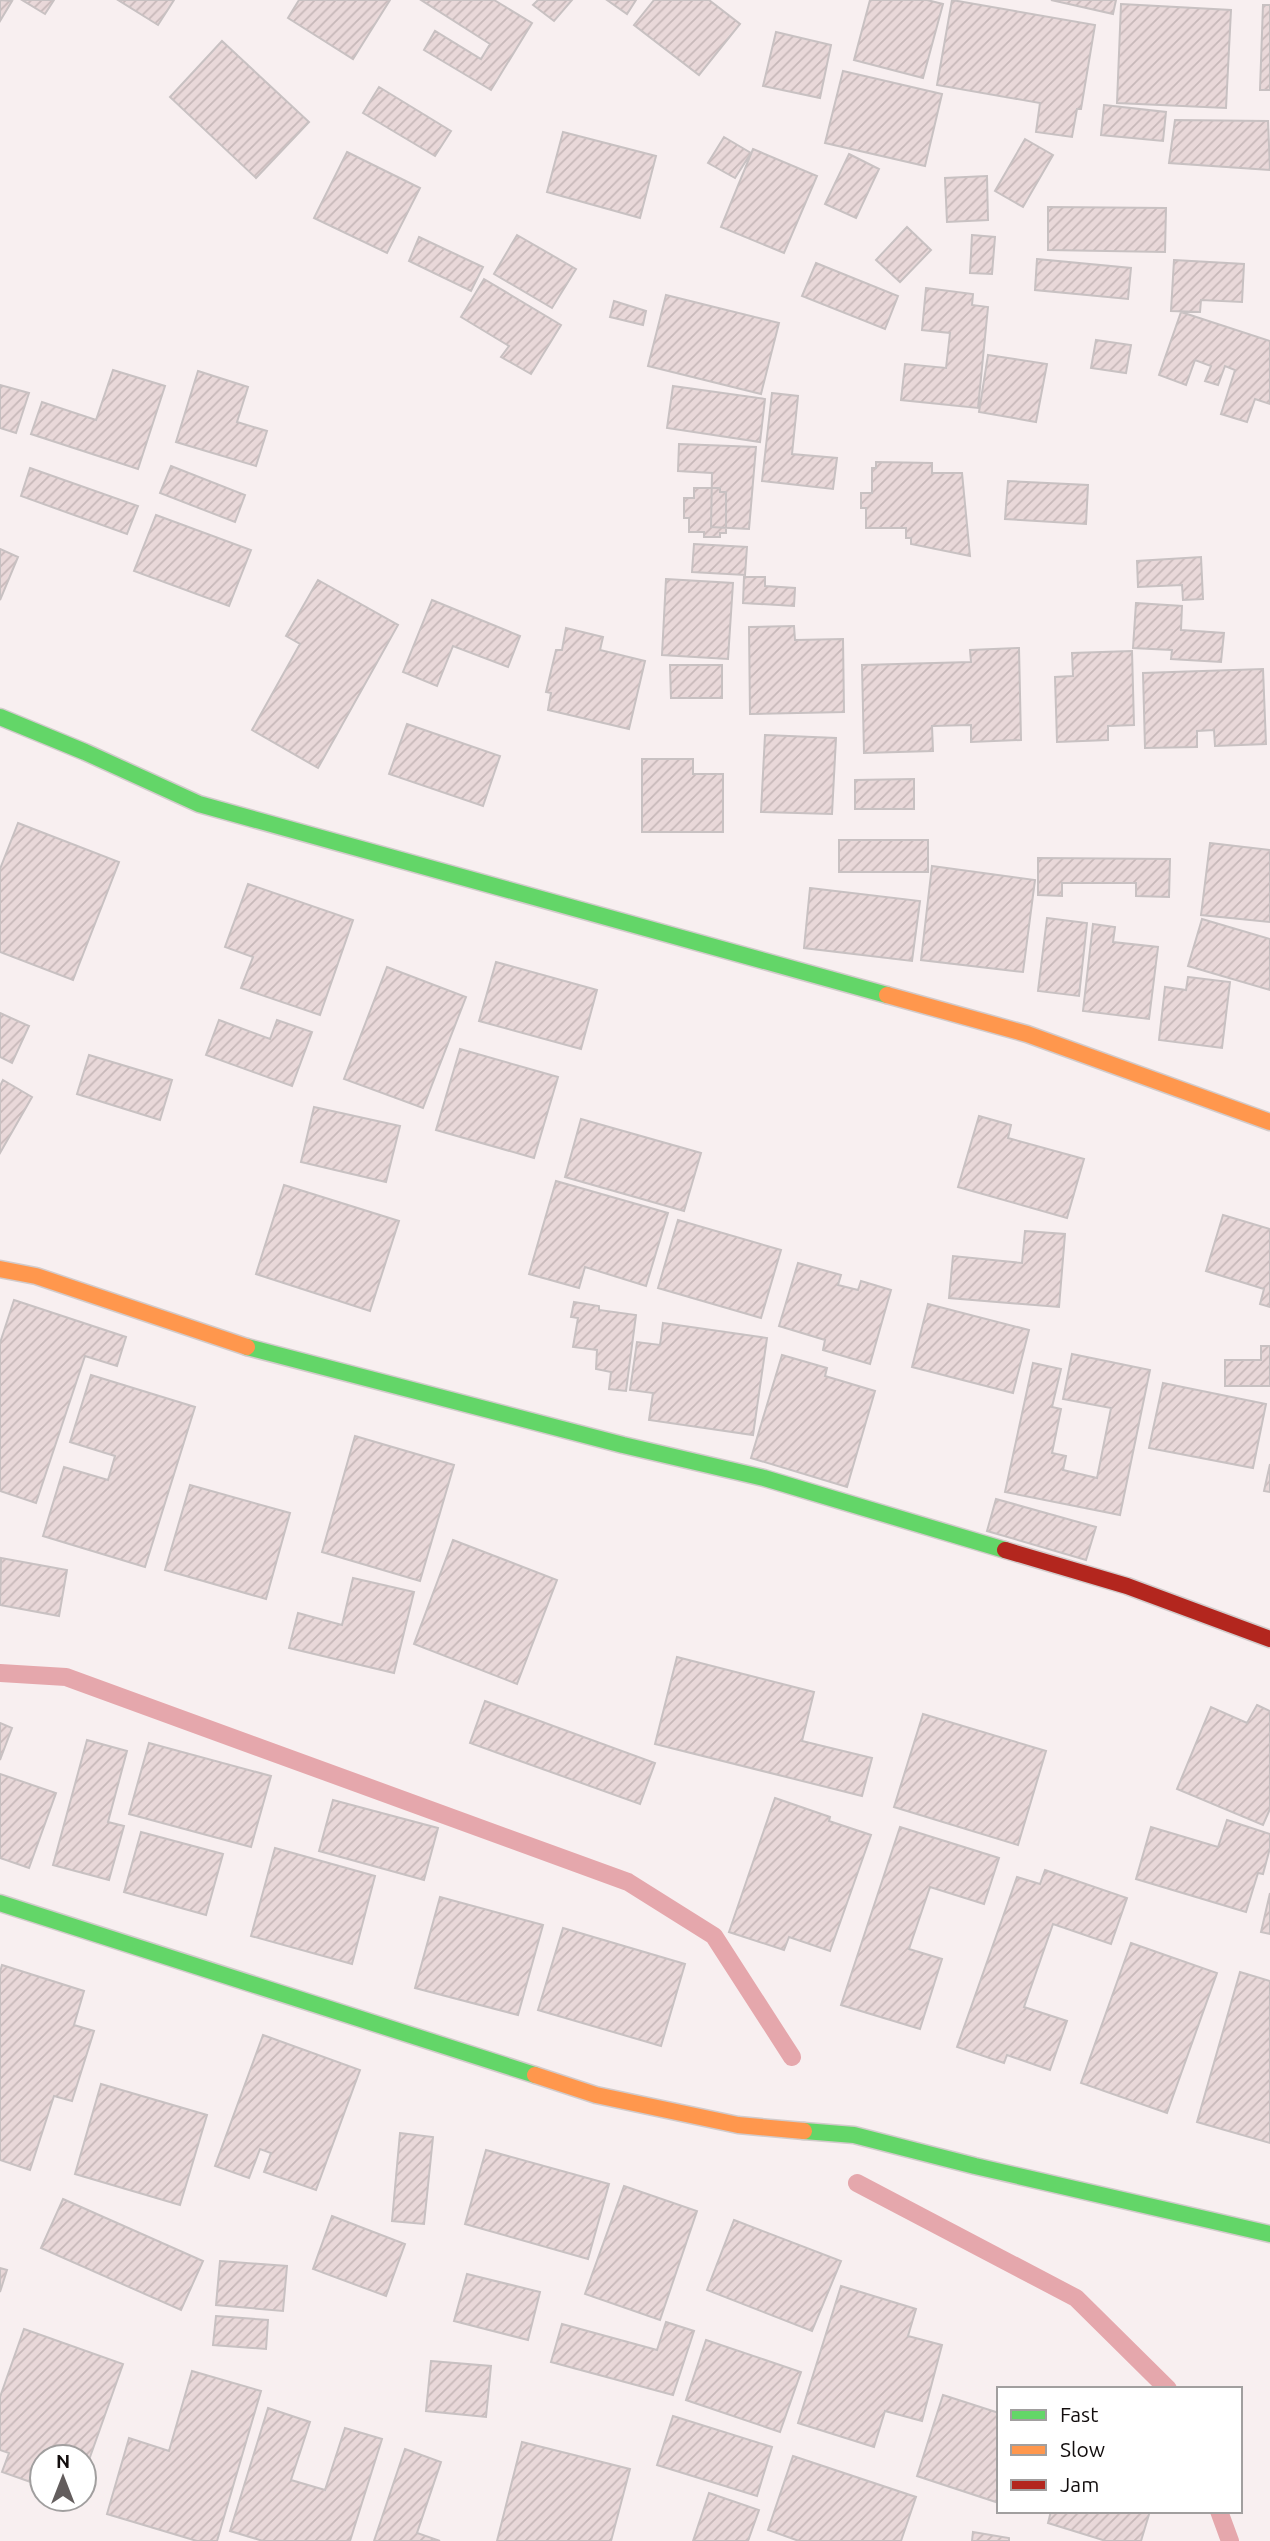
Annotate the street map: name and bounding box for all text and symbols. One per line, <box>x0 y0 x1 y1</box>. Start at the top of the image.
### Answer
legend <box>997 2387 1242 2513</box>
text: Fast <box>1060 2402 1098 2426</box>
text: Slow <box>1060 2437 1105 2461</box>
north arrow <box>28 2443 98 2513</box>
text: N <box>56 2450 70 2472</box>
text: Jam <box>1060 2472 1099 2496</box>

